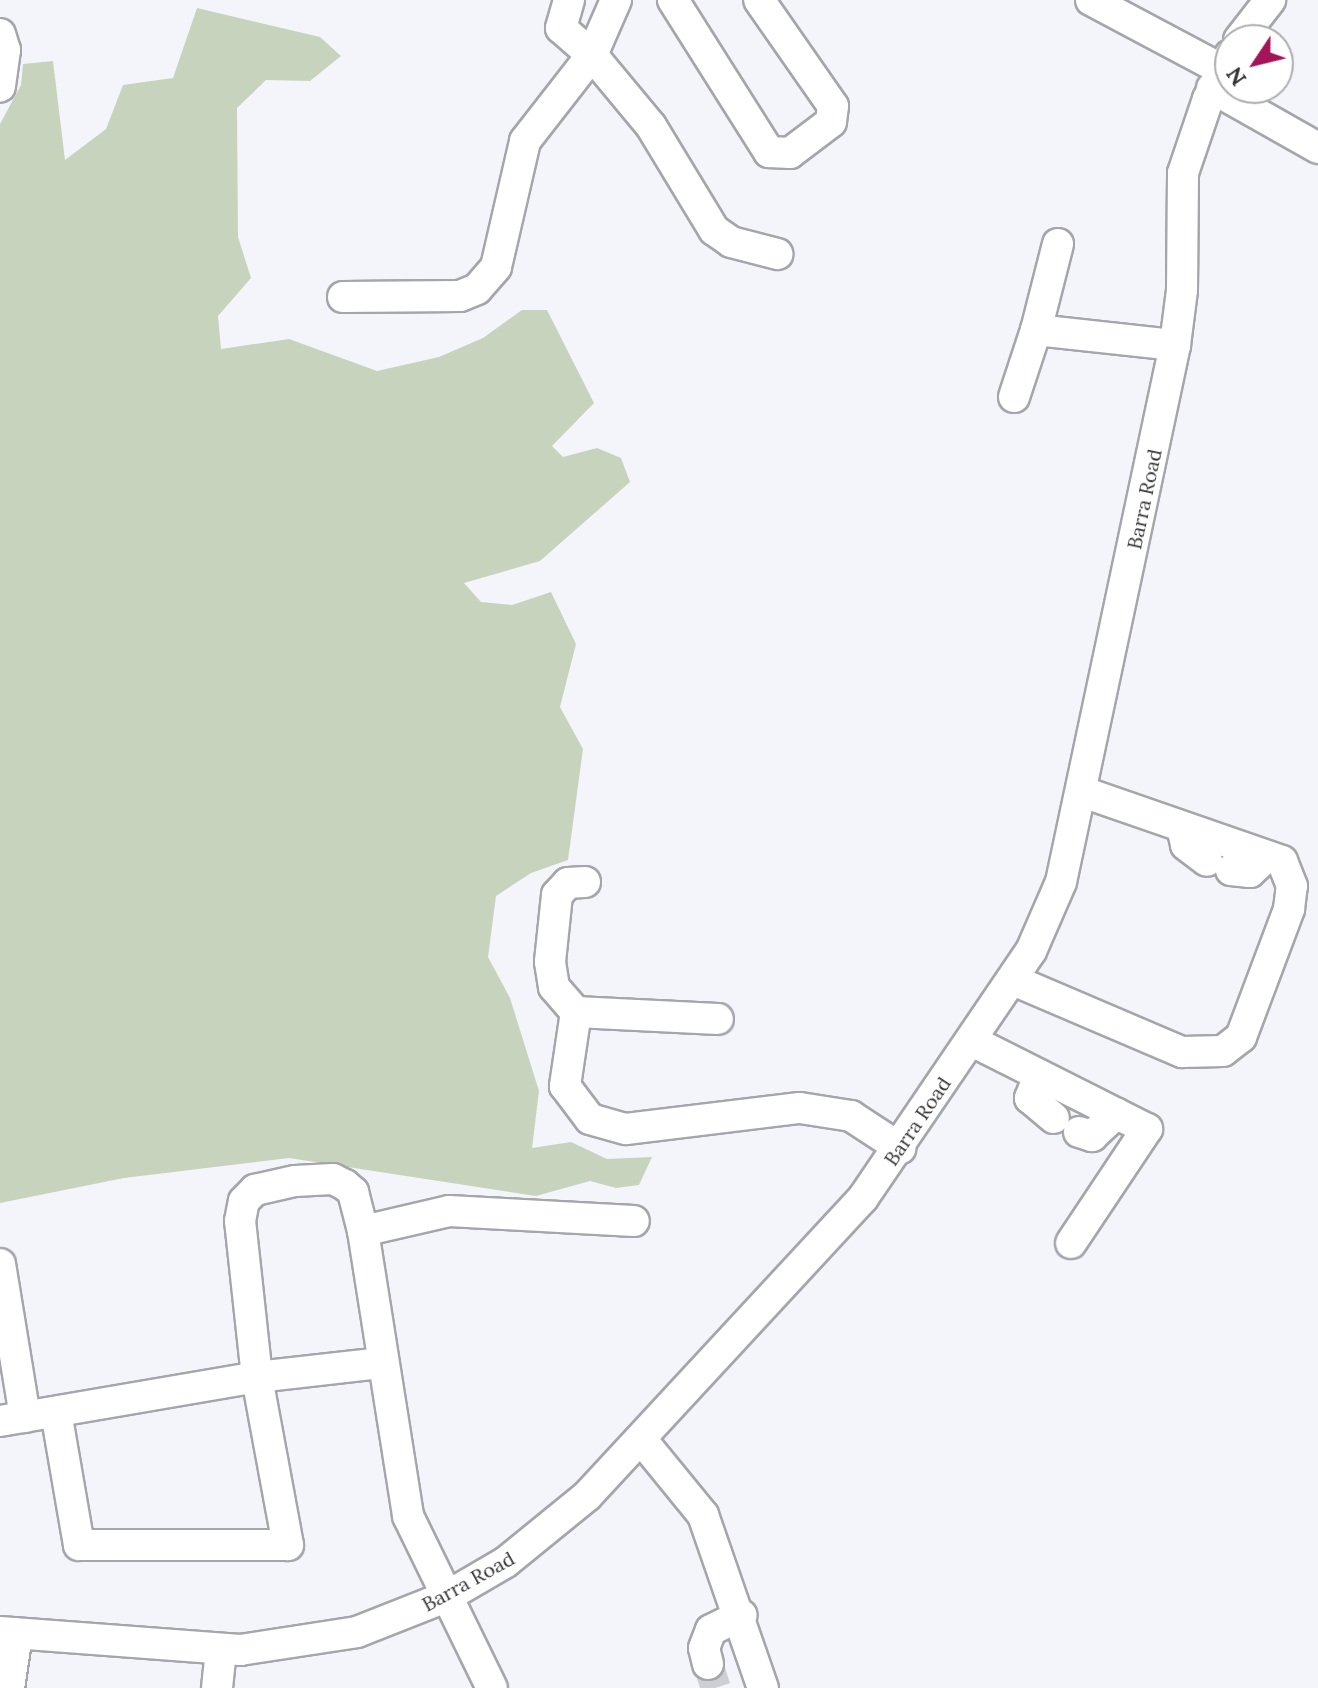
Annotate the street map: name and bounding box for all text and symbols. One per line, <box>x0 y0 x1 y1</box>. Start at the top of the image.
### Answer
north arrow <box>1214 24 1294 104</box>
text: N <box>1220 62 1252 92</box>
street label: Barra Road <box>1122 447 1166 551</box>
street label: Barra Road <box>879 1072 955 1170</box>
street label: Barra Road <box>418 1546 518 1616</box>

